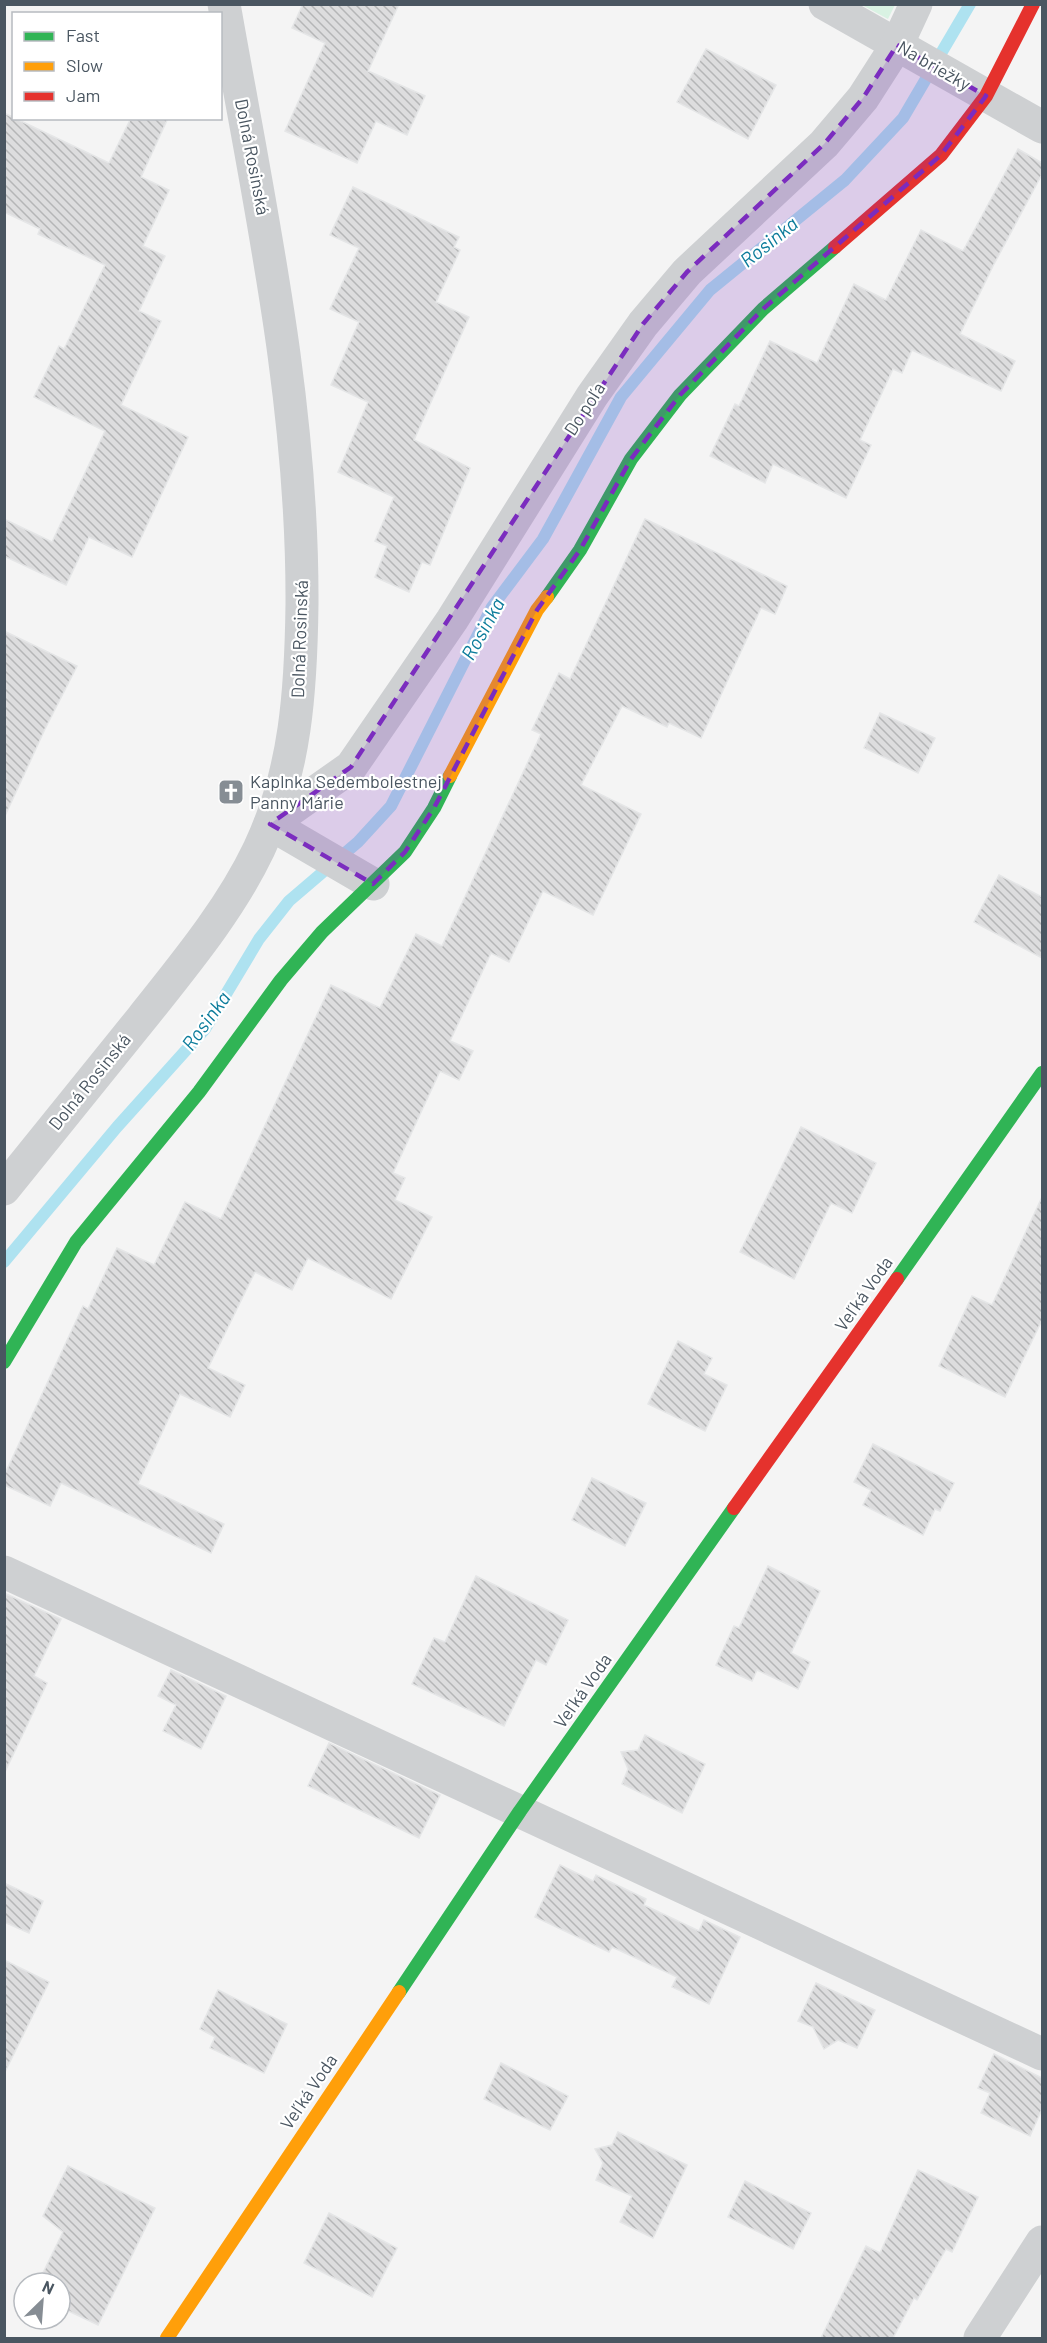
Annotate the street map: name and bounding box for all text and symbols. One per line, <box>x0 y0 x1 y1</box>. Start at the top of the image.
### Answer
legend <box>12 12 222 120</box>
text: Fast <box>66 24 100 46</box>
street label: Na briežky <box>894 35 975 95</box>
text: Slow <box>66 54 103 76</box>
text: Jam <box>66 84 100 106</box>
street label: Dolná Rosinská <box>231 97 275 217</box>
water label: Rosinka <box>735 211 802 272</box>
street label: Do poľa <box>559 378 609 439</box>
street label: Dolná Rosinská <box>286 580 312 698</box>
water label: Rosinka <box>455 593 509 664</box>
place label: Kaplnka Sedembolestnej Panny Márie <box>250 770 442 813</box>
church icon: Kaplnka Sedembolestnej Panny Márie <box>216 777 246 807</box>
water label: Rosinka <box>176 986 235 1055</box>
street label: Dolná Rosinská <box>44 1029 135 1134</box>
street label: Veľká Voda <box>830 1252 897 1335</box>
street label: Veľká Voda <box>549 1649 616 1732</box>
street label: Veľká Voda <box>275 2050 341 2133</box>
north arrow <box>12 2271 72 2331</box>
text: N <box>40 2276 57 2298</box>

